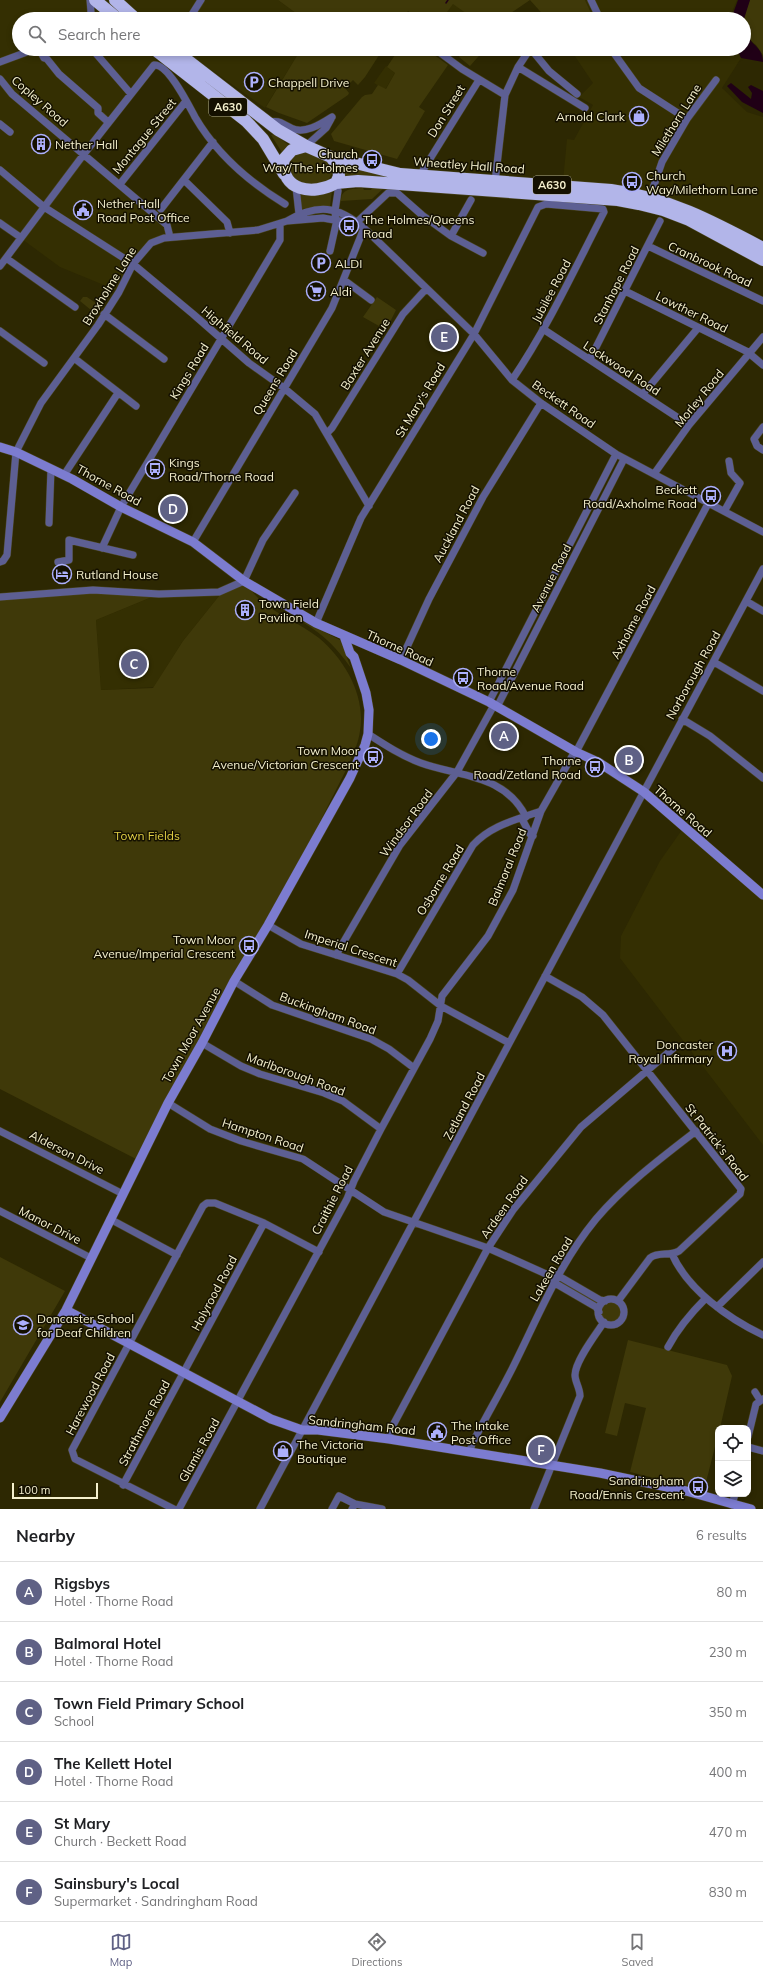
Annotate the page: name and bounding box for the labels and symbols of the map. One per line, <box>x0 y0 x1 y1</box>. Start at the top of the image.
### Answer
parking icon: Chappell Drive <box>243 71 265 93</box>
street label: Copley Road <box>9 72 71 130</box>
place label: Chappell Drive <box>268 75 349 90</box>
street label: Milethorn Lane <box>648 81 704 159</box>
street label: Don Street <box>424 82 468 140</box>
street label: Montague Street <box>109 95 179 177</box>
road number: A630 <box>209 98 247 116</box>
shop icon: Arnold Clark <box>628 105 650 127</box>
place label: Arnold Clark <box>556 109 626 124</box>
building icon: Nether Hall <box>30 133 52 155</box>
place label: Nether Hall <box>55 137 118 152</box>
place label: Church Way/The Holmes <box>262 146 358 175</box>
bus stop icon: Church Way/The Holmes <box>361 149 383 171</box>
street label: Wheatley Hall Road <box>413 154 525 176</box>
place label: Church Way/Milethorn Lane <box>646 168 758 197</box>
bus stop icon: Church Way/Milethorn Lane <box>621 171 643 193</box>
road number: A630 <box>533 176 571 194</box>
place label: Nether Hall Road Post Office <box>97 196 190 225</box>
public building icon: Nether Hall Road Post Office <box>72 199 94 221</box>
place label: The Holmes/Queens Road <box>363 212 474 241</box>
bus stop icon: The Holmes/Queens Road <box>338 215 360 237</box>
street label: Cranbrook Road <box>666 238 754 290</box>
street label: Stanhope Road <box>590 243 642 327</box>
street label: Broxholme Lane <box>79 244 139 328</box>
parking icon: ALDI <box>310 252 332 274</box>
place label: ALDI <box>335 256 362 271</box>
street label: Jubilee Road <box>528 257 574 325</box>
supermarket icon: Aldi <box>305 280 327 302</box>
place label: Aldi <box>330 284 352 299</box>
street label: Lowther Road <box>653 288 731 336</box>
street label: Highfield Road <box>199 303 271 367</box>
street label: Baxter Avenue <box>337 315 393 393</box>
pin: E <box>431 322 457 352</box>
street label: Lockwood Road <box>581 337 663 399</box>
street label: Kings Road <box>166 340 212 402</box>
street label: Queens Road <box>249 346 301 418</box>
street label: St Mary's Road <box>392 360 448 440</box>
street label: Morley Road <box>671 366 727 430</box>
street label: Beckett Road <box>529 377 599 431</box>
place label: Kings Road/Thorne Road <box>169 455 274 484</box>
bus stop icon: Kings Road/Thorne Road <box>144 458 166 480</box>
street label: Thorne Road <box>74 461 144 509</box>
place label: Beckett Road/Axholme Road <box>583 482 697 511</box>
street label: Auckland Road <box>429 483 483 565</box>
bus stop icon: Beckett Road/Axholme Road <box>700 485 722 507</box>
pin: D <box>160 494 186 524</box>
street label: Avenue Road <box>527 541 575 615</box>
hotel icon: Rutland House <box>51 563 73 585</box>
place label: Rutland House <box>76 567 158 582</box>
street label: Axholme Road <box>607 583 659 661</box>
place label: Town Field Pavilion <box>259 596 319 625</box>
building icon: Town Field Pavilion <box>234 599 256 621</box>
street label: Thorne Road <box>364 627 436 669</box>
street label: Norborough Road <box>662 628 724 722</box>
pin: C <box>121 649 147 679</box>
place label: Thorne Road/Avenue Road <box>477 664 584 693</box>
bus stop icon: Thorne Road/Avenue Road <box>452 667 474 689</box>
pin: A <box>491 721 517 751</box>
your location <box>421 729 441 749</box>
place label: Town Moor Avenue/Victorian Crescent <box>212 743 360 772</box>
pin: B <box>616 745 642 775</box>
bus stop icon: Town Moor Avenue/Victorian Crescent <box>362 746 384 768</box>
place label: Thorne Road/Zetland Road <box>473 753 581 782</box>
bus stop icon: Thorne Road/Zetland Road <box>584 756 606 778</box>
street label: Thorne Road <box>651 782 715 840</box>
street label: Windsor Road <box>376 786 436 860</box>
street label: Balmoral Road <box>485 826 529 908</box>
park label: Town Fields <box>114 828 180 843</box>
street label: Osborne Road <box>413 842 467 918</box>
street label: Imperial Crescent <box>303 926 399 970</box>
place label: Town Moor Avenue/Imperial Crescent <box>93 932 236 961</box>
bus stop icon: Town Moor Avenue/Imperial Crescent <box>238 935 260 957</box>
street label: Town Moor Avenue <box>159 985 223 1085</box>
street label: Buckingham Road <box>278 989 378 1037</box>
place label: Doncaster Royal Infirmary <box>628 1037 714 1066</box>
hospital icon: Doncaster Royal Infirmary <box>716 1040 738 1062</box>
street label: Marlborough Road <box>245 1049 347 1099</box>
street label: Zetland Road <box>440 1070 488 1142</box>
street label: St Patrick's Road <box>682 1100 752 1184</box>
street label: Hampton Road <box>220 1115 306 1155</box>
street label: Alderson Drive <box>27 1127 107 1177</box>
street label: Craithie Road <box>308 1163 356 1237</box>
street label: Ardeen Road <box>477 1173 531 1241</box>
street label: Manor Drive <box>16 1203 84 1247</box>
street label: Lakeen Road <box>526 1234 576 1304</box>
street label: Holyrood Road <box>188 1253 240 1333</box>
place label: Doncaster School for Deaf Children <box>37 1311 134 1340</box>
school or university icon: Doncaster School for Deaf Children <box>12 1314 34 1336</box>
street label: Harewood Road <box>62 1350 118 1438</box>
street label: Strathmore Road <box>115 1377 173 1469</box>
street label: Sandringham Road <box>308 1412 416 1438</box>
street label: Glamis Road <box>175 1415 223 1485</box>
place label: The Intake Post Office <box>451 1418 511 1447</box>
public building icon: The Intake Post Office <box>426 1421 448 1443</box>
pin: F <box>528 1435 554 1465</box>
place label: The Victoria Boutique <box>297 1437 364 1466</box>
shop icon: The Victoria Boutique <box>272 1440 294 1462</box>
place label: Sandringham Road/Ennis Crescent <box>570 1473 684 1502</box>
bus stop icon: Sandringham Road/Ennis Crescent <box>687 1476 709 1498</box>
scale bar <box>12 1481 98 1500</box>

